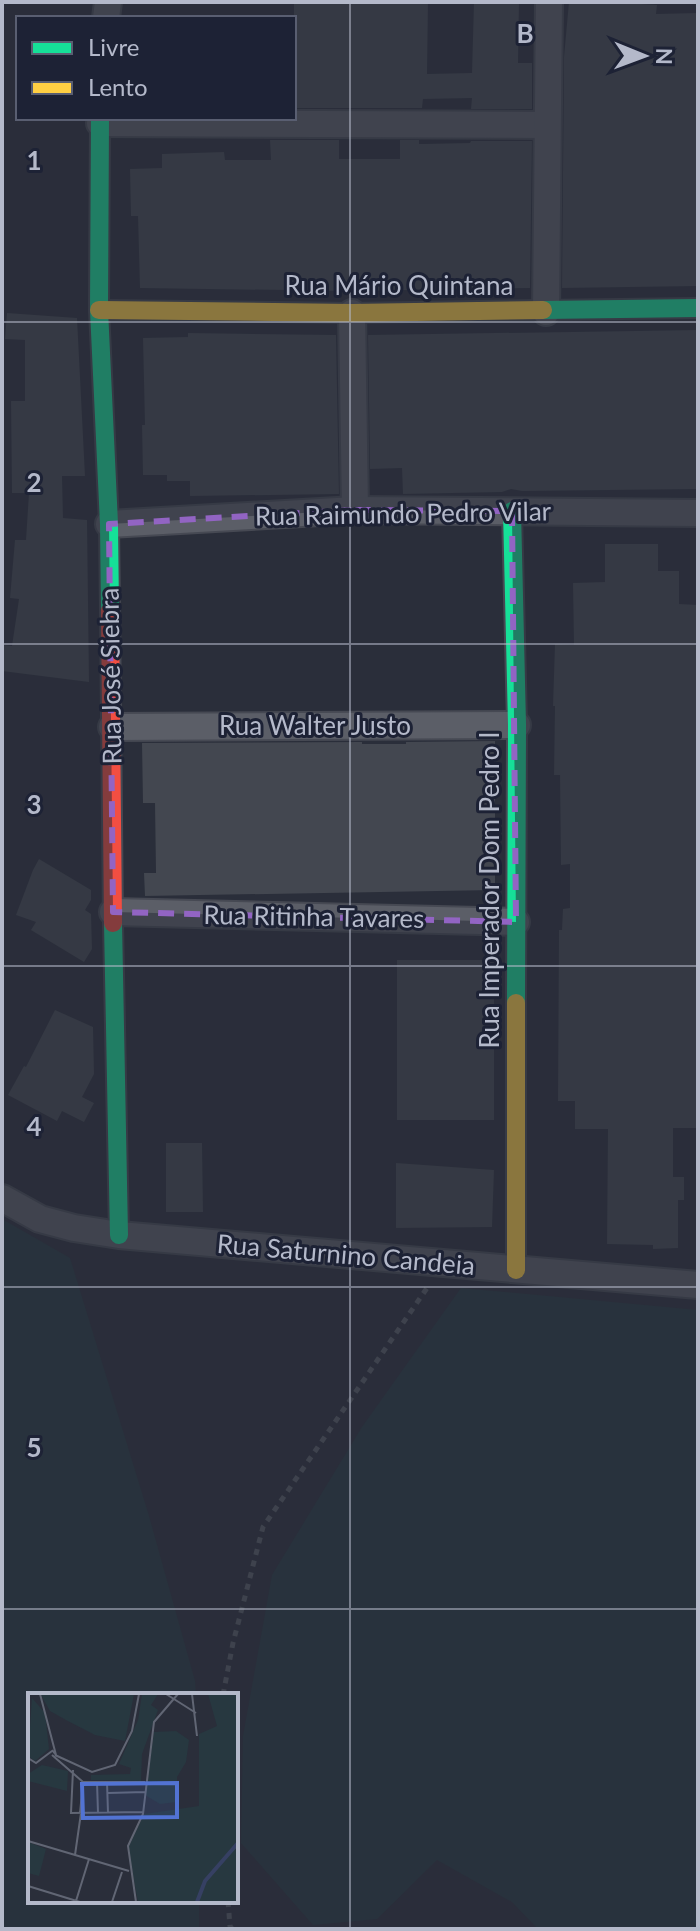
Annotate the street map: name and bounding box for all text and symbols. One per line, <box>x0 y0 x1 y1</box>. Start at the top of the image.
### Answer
legend <box>16 16 296 120</box>
north arrow <box>604 16 684 96</box>
text: B <box>516 17 534 49</box>
text: Livre <box>88 32 139 61</box>
text: N <box>651 48 678 65</box>
text: Lento <box>88 72 148 101</box>
text: 1 <box>26 144 42 176</box>
street label: Rua Mário Quintana <box>285 269 513 301</box>
text: 2 <box>26 466 42 498</box>
street label: Rua Raimundo Pedro Vilar <box>255 494 552 532</box>
street label: Rua José Siebra <box>92 587 128 765</box>
street label: Rua Walter Justo <box>219 709 411 741</box>
street label: Rua Imperador Dom Pedro I <box>473 732 505 1048</box>
text: 3 <box>26 788 42 820</box>
street label: Rua Ritinha Tavares <box>203 898 425 934</box>
text: 4 <box>26 1110 42 1142</box>
street label: Rua Saturnino Candeia <box>216 1227 476 1281</box>
text: 5 <box>26 1431 42 1463</box>
inset map <box>28 1693 238 1903</box>

